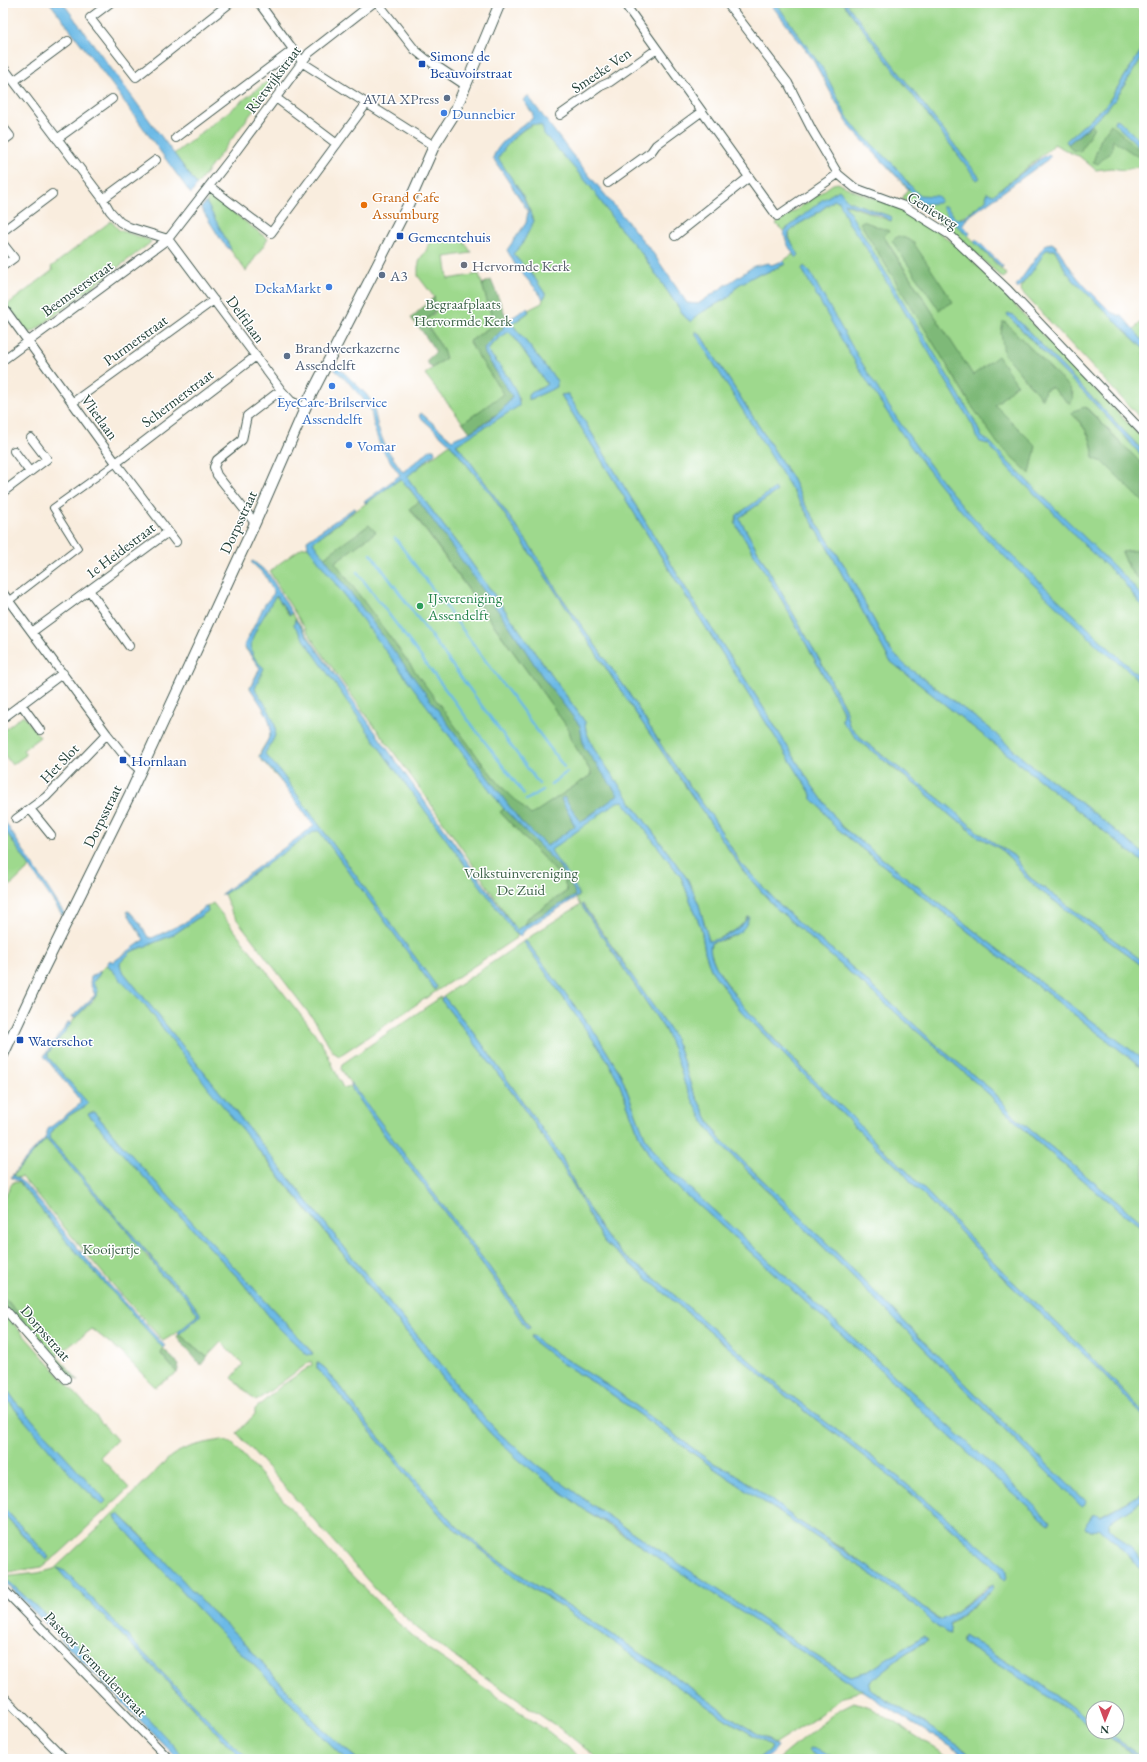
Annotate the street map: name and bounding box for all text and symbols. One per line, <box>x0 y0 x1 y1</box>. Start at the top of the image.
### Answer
street label: Rietwijkstraat <box>241 41 305 117</box>
street label: Smeeke Ven <box>567 43 635 97</box>
place label: Simone de Beauvoirstraat <box>430 46 512 82</box>
marker: Simone de Beauvoirstraat <box>417 59 427 69</box>
place label: AVIA XPress <box>362 89 439 108</box>
marker: AVIA XPress <box>442 93 452 103</box>
place label: Dunnebier <box>452 104 515 123</box>
marker: Dunnebier <box>439 108 449 118</box>
place label: Grand Cafe Assumburg <box>371 187 439 223</box>
street label: Genieweg <box>904 187 962 233</box>
marker: Grand Cafe Assumburg <box>359 200 369 210</box>
place label: Gemeentehuis <box>408 227 491 246</box>
marker: Gemeentehuis <box>395 231 405 241</box>
street label: Beemsterstraat <box>38 256 117 320</box>
place label: Hervormde Kerk <box>472 256 571 275</box>
marker: Hervormde Kerk <box>459 260 469 270</box>
place label: A3 <box>389 266 408 285</box>
marker: A3 <box>377 270 387 280</box>
place label: DekaMarkt <box>255 278 321 297</box>
marker: DekaMarkt <box>324 282 334 292</box>
street label: Delftlaan <box>223 292 270 346</box>
park label: Begraafplaats Hervormde Kerk <box>414 294 513 330</box>
street label: Purmerstraat <box>99 310 171 370</box>
place label: Brandweerkazerne Assendelft <box>294 338 400 374</box>
marker: Brandweerkazerne Assendelft <box>282 351 292 361</box>
street label: Schermerstraat <box>137 365 217 431</box>
marker: EyeCare-Brilservice Assendelft <box>327 381 337 391</box>
street label: Vlietlaan <box>77 391 123 443</box>
place label: EyeCare-Brilservice Assendelft <box>277 392 387 428</box>
place label: Vomar <box>357 436 396 455</box>
marker: Vomar <box>344 440 354 450</box>
street label: Dorpsstraat <box>215 487 261 557</box>
street label: 1e Heidestraat <box>81 517 159 582</box>
place label: IJsvereniging Assendelft <box>427 588 503 624</box>
marker: IJsvereniging Assendelft <box>415 601 425 611</box>
street label: Het Slot <box>35 739 83 787</box>
place label: Hornlaan <box>131 751 187 770</box>
marker: Hornlaan <box>118 755 128 765</box>
street label: Dorpsstraat <box>79 781 125 851</box>
park label: Volkstuinvereniging De Zuid <box>464 863 579 899</box>
place label: Waterschot <box>28 1031 93 1050</box>
marker: Waterschot <box>15 1035 25 1045</box>
park label: Kooijertje <box>83 1239 140 1258</box>
street label: Dorpsstraat <box>17 1301 76 1365</box>
street label: Pastoor Vermeulenstraat <box>41 1607 151 1721</box>
north arrow <box>1085 1700 1125 1740</box>
text: N <box>1100 1723 1109 1737</box>

